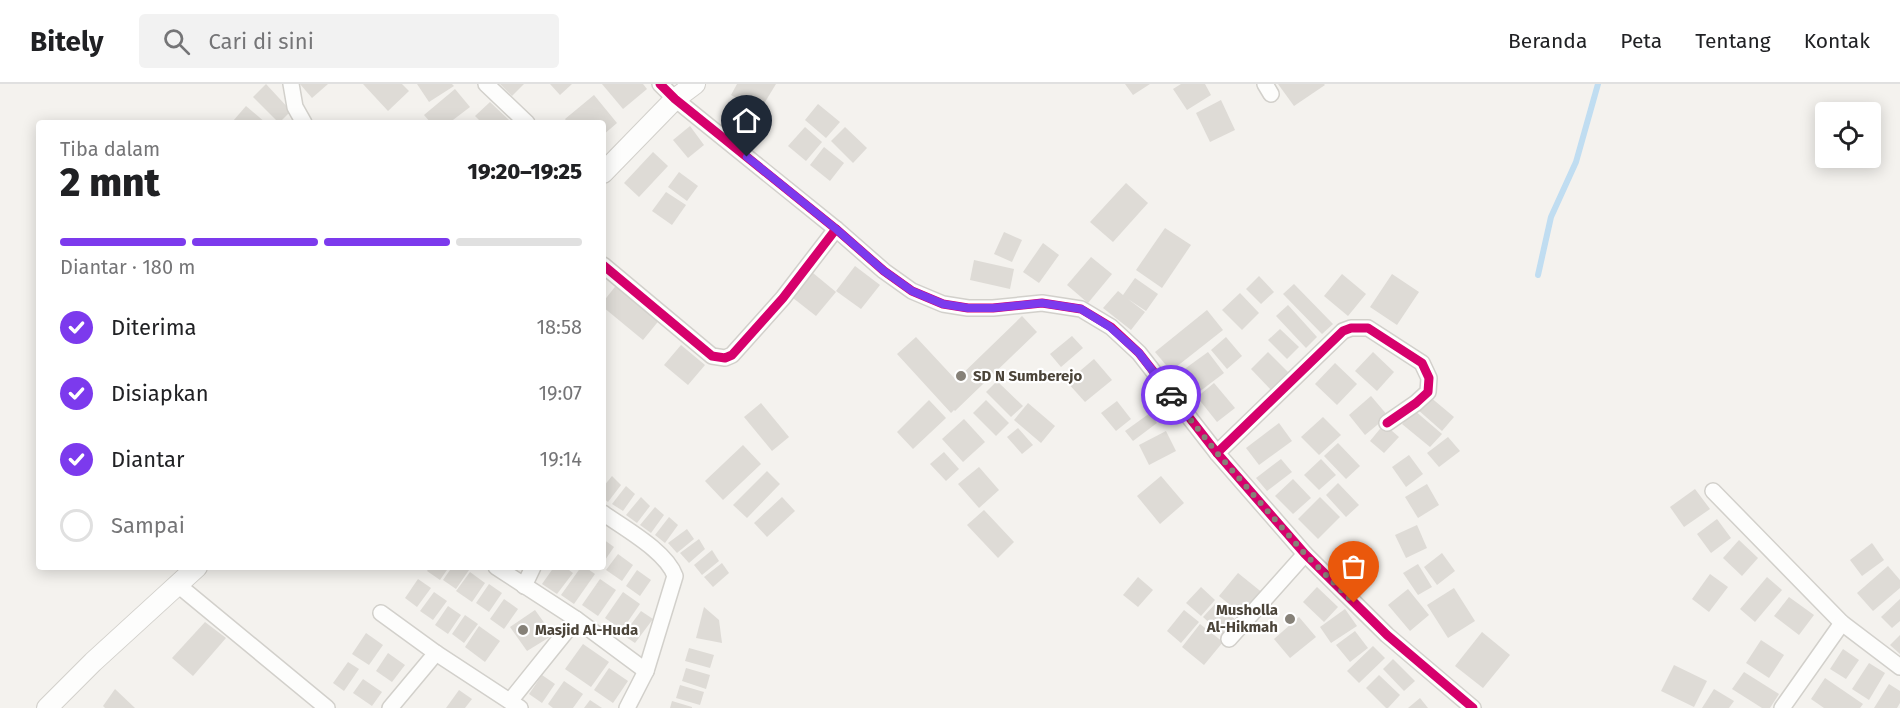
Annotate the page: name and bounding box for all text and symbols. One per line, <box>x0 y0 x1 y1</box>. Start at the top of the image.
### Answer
search box <box>139 14 559 68</box>
text: Bitely <box>30 25 103 58</box>
icon: search <box>160 25 193 58</box>
text: Cari di sini <box>208 28 314 55</box>
text: Beranda <box>1508 28 1587 54</box>
text: Peta <box>1620 28 1662 54</box>
text: Tentang <box>1695 28 1771 54</box>
text: Kontak <box>1804 28 1870 54</box>
pin <box>721 95 772 157</box>
map controls <box>1815 102 1881 168</box>
button: locate <box>1815 102 1881 168</box>
icon: home <box>730 104 763 137</box>
text: Tiba dalam <box>60 137 160 161</box>
text: 19:20–19:25 <box>468 158 582 185</box>
text: 2 mnt <box>60 160 160 206</box>
text: Diantar · 180 m <box>60 255 195 279</box>
icon: check <box>60 311 93 344</box>
text: Diterima <box>111 314 197 341</box>
text: 18:58 <box>536 315 582 339</box>
courier <box>1141 365 1201 425</box>
place label: SD N Sumberejo <box>973 367 1083 385</box>
marker: SD N Sumberejo <box>954 369 968 383</box>
icon: check <box>60 377 93 410</box>
icon: car <box>1155 379 1188 412</box>
text: Disiapkan <box>111 380 209 407</box>
text: 19:07 <box>538 381 582 405</box>
icon: check <box>60 443 93 476</box>
text: Diantar <box>111 446 184 473</box>
text: 19:14 <box>540 447 582 471</box>
text: Sampai <box>111 512 185 539</box>
pin <box>1328 541 1379 603</box>
icon: bag <box>1337 550 1370 583</box>
place label: Musholla Al-Hikmah <box>1206 601 1278 636</box>
marker: Musholla Al-Hikmah <box>1283 612 1297 626</box>
place label: Masjid Al-Huda <box>535 621 638 639</box>
marker: Masjid Al-Huda <box>516 623 530 637</box>

